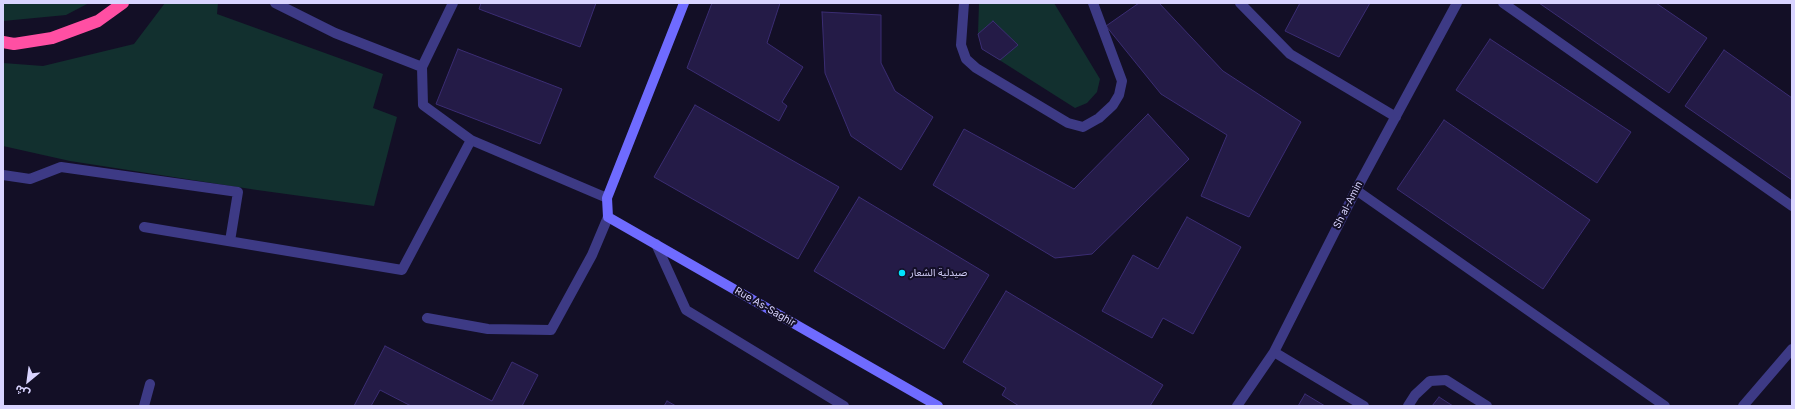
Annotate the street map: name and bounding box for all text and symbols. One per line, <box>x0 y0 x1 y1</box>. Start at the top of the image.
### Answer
street label: Sh al-Amin <box>1331 179 1365 231</box>
place label: صيدلية الشعار <box>910 267 967 279</box>
marker: صيدلية الشعار <box>897 268 907 278</box>
street label: Rue As-Saghir <box>733 285 797 329</box>
north arrow <box>8 361 48 401</box>
text: ش <box>12 382 32 401</box>

